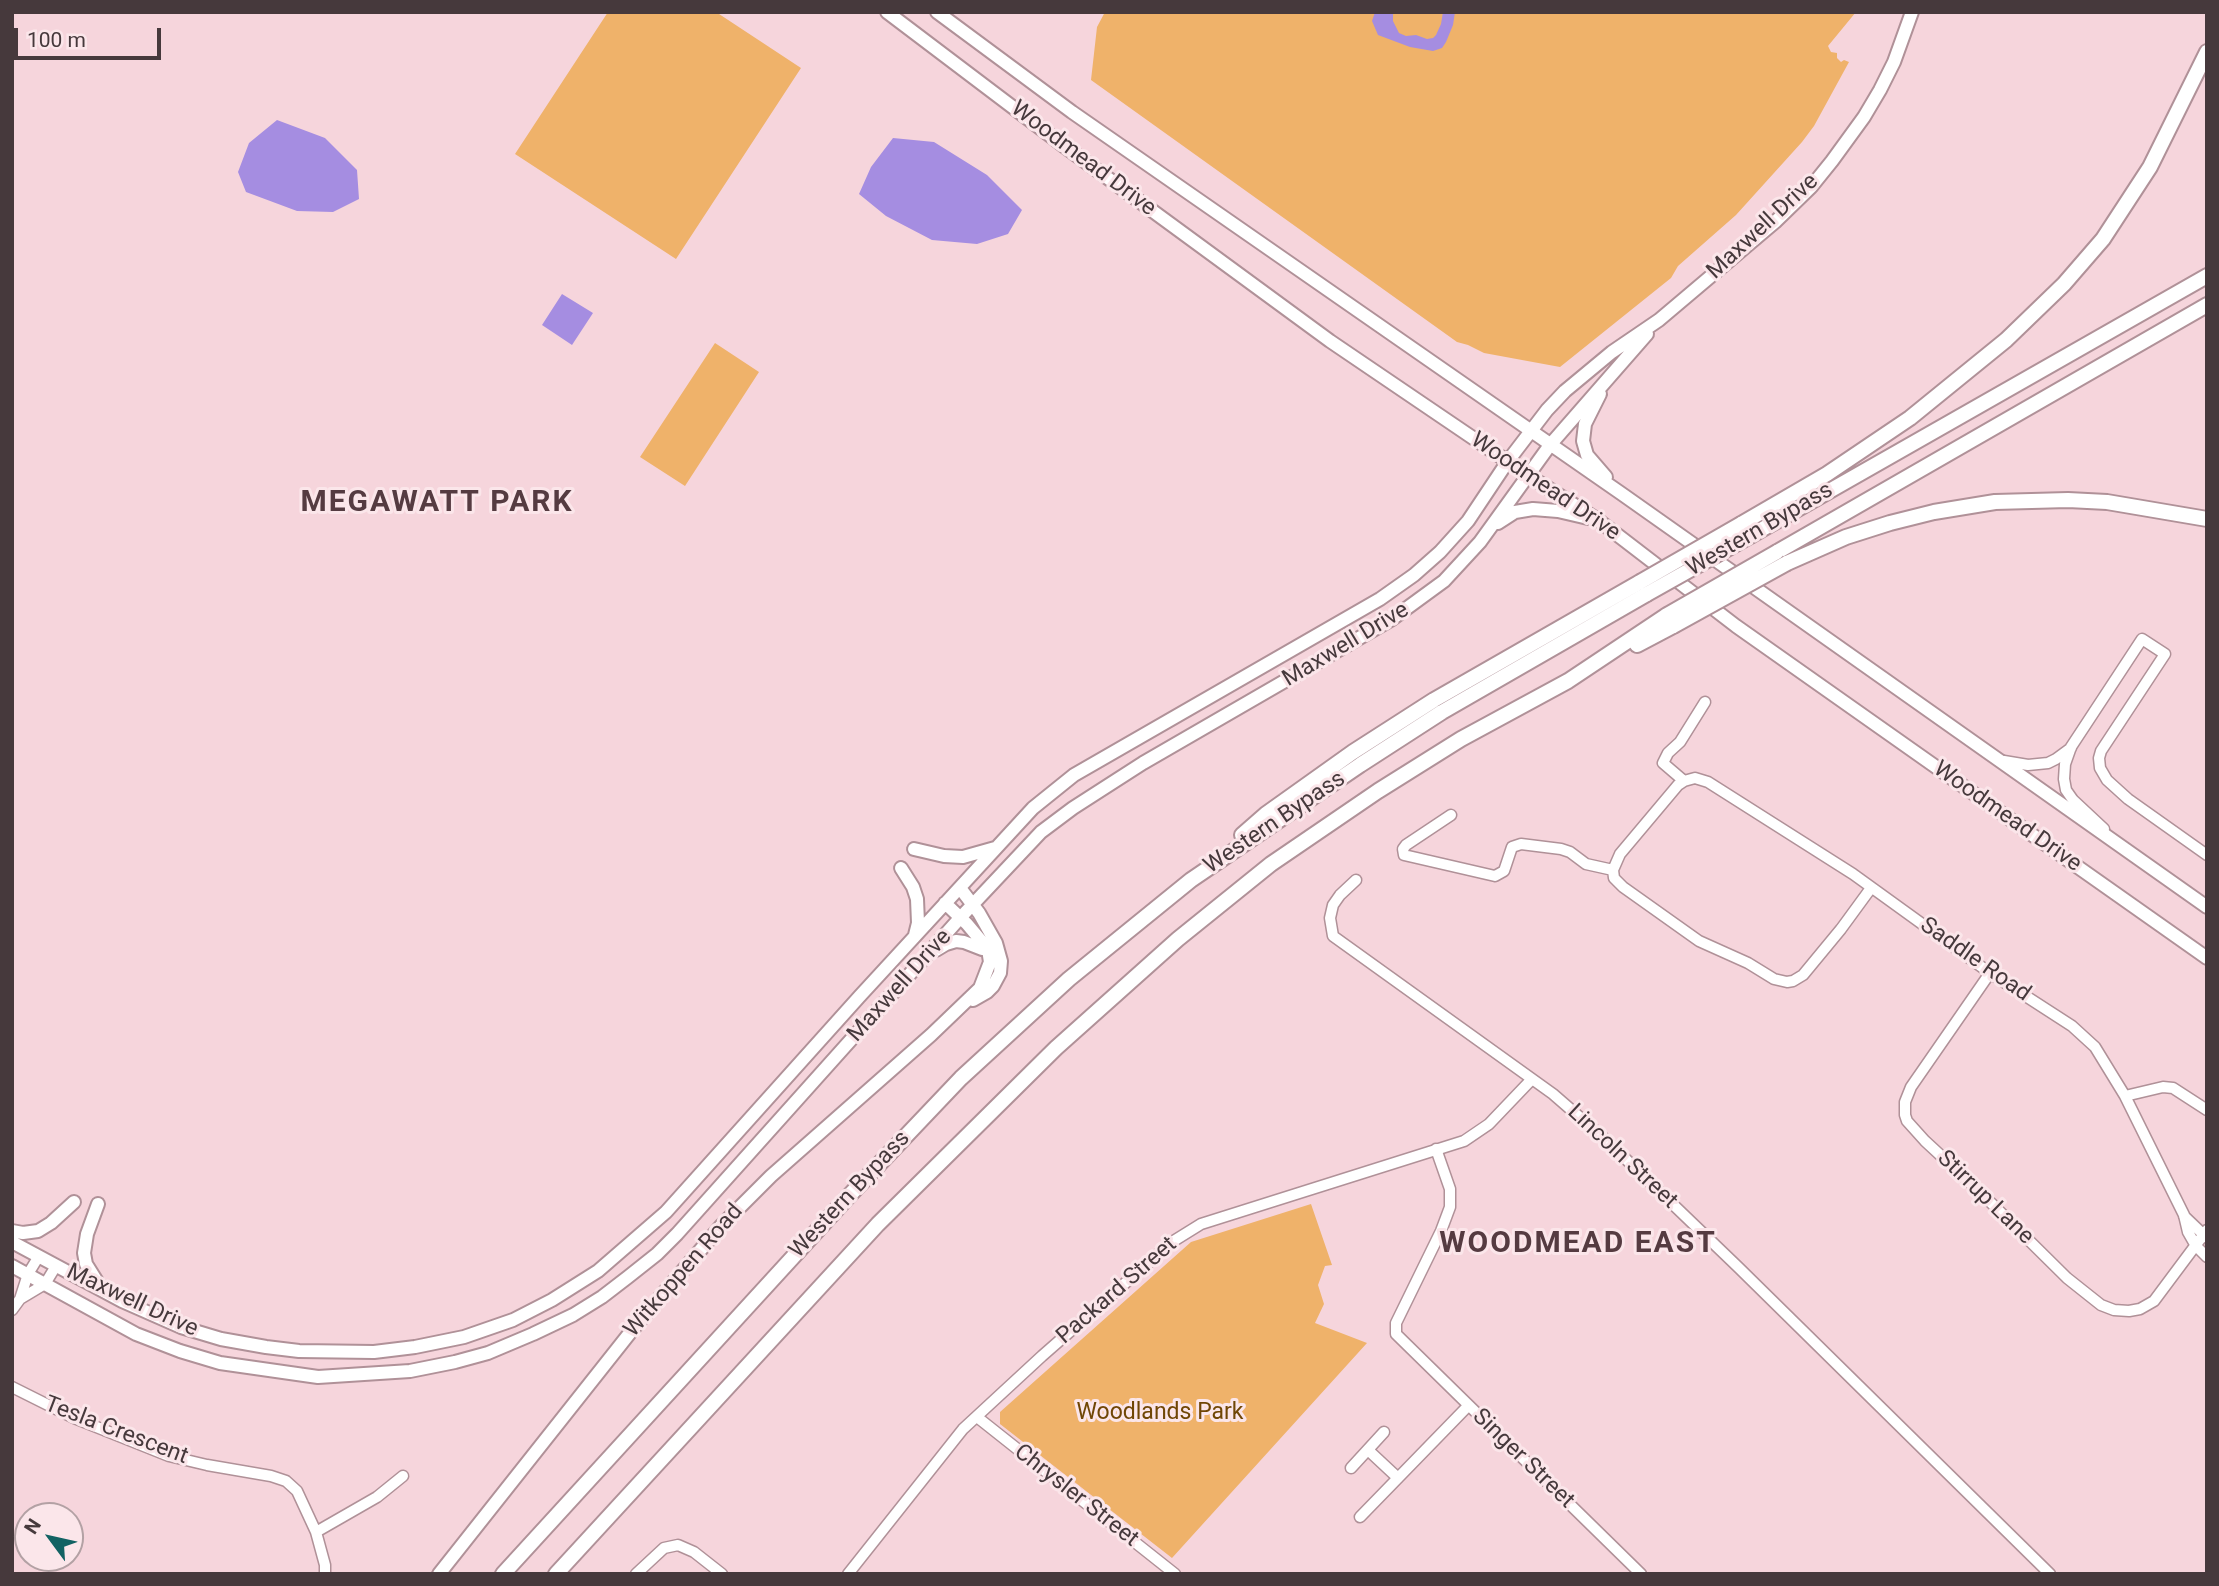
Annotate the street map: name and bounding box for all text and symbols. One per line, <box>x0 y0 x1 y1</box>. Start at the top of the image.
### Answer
scale bar <box>18 14 164 58</box>
text: 100 m <box>27 28 86 52</box>
street label: Woodmead Drive <box>1005 95 1161 223</box>
street label: Maxwell Drive <box>1702 168 1824 286</box>
street label: Woodmead Drive <box>1465 427 1625 547</box>
street label: Western Bypass <box>1682 477 1838 583</box>
district label: MEGAWATT PARK <box>302 485 572 521</box>
street label: Maxwell Drive <box>1278 597 1414 693</box>
street label: Woodmead Drive <box>1928 756 2086 878</box>
street label: Western Bypass <box>1199 766 1351 880</box>
street label: Saddle Road <box>1915 912 2035 1008</box>
street label: Maxwell Drive <box>842 924 958 1048</box>
street label: Lincoln Street <box>1561 1099 1683 1215</box>
street label: Western Bypass <box>784 1125 916 1265</box>
street label: Stirrup Lane <box>1931 1145 2039 1251</box>
street label: Witkoppen Road <box>619 1199 749 1343</box>
district label: WOODMEAD EAST <box>1441 1226 1715 1262</box>
street label: Packard Street <box>1051 1231 1183 1351</box>
street label: Maxwell Drive <box>62 1258 202 1344</box>
street label: Tesla Crescent <box>40 1391 192 1471</box>
park label: Woodlands Park <box>1077 1399 1243 1427</box>
street label: Singer Street <box>1466 1403 1580 1515</box>
street label: Chrysler Street <box>1008 1439 1144 1553</box>
north arrow <box>14 1502 84 1572</box>
text: N <box>19 1514 46 1538</box>

